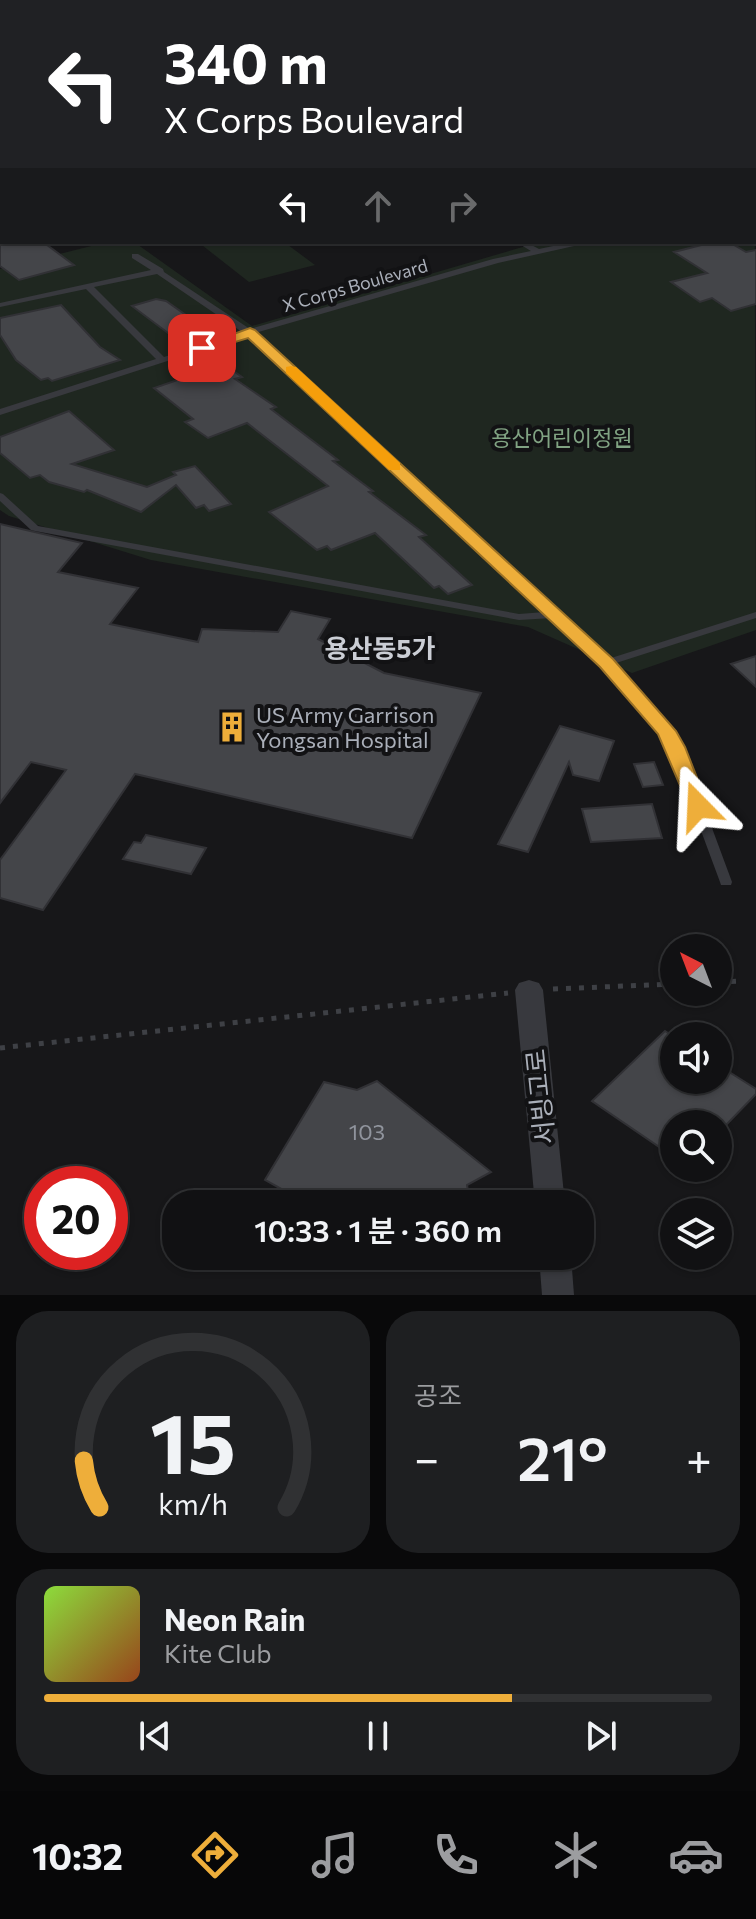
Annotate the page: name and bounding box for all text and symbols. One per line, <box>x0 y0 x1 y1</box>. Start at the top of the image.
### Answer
text: 340 m <box>164 27 328 96</box>
icon: left <box>32 32 136 136</box>
text: X Corps Boulevard <box>164 96 464 140</box>
icon: left <box>272 184 316 228</box>
icon: ahead <box>356 184 400 228</box>
icon: right <box>440 184 484 228</box>
street label: X Corps Boulevard <box>280 254 430 316</box>
pin <box>168 314 236 382</box>
icon: arrive <box>180 326 224 370</box>
park label: 용산어린이정원 <box>491 424 633 451</box>
district label: 용산동5가 <box>325 632 435 663</box>
place label: US Army Garrison Yongsan Hospital <box>256 701 434 753</box>
building icon: US Army Garrison Yongsan Hospital <box>215 710 249 744</box>
position arrow <box>656 764 740 848</box>
north arrow <box>660 934 732 1006</box>
map controls <box>660 934 732 1270</box>
button: sound <box>660 1022 732 1094</box>
street label: 서빙고로 <box>519 1048 559 1146</box>
button: search <box>660 1110 732 1182</box>
house number: 103 <box>349 1118 385 1145</box>
speed limit sign: 20 <box>24 1166 128 1270</box>
button: layers <box>660 1198 732 1270</box>
text: 10:33 · 1 분 · 360 m <box>254 1211 502 1248</box>
text: 공조 <box>414 1379 462 1410</box>
text: 15 <box>150 1389 236 1491</box>
text: 21° <box>517 1420 608 1493</box>
text: − <box>414 1430 439 1484</box>
text: + <box>686 1430 712 1484</box>
text: km/h <box>158 1486 228 1521</box>
text: Neon Rain <box>164 1600 305 1637</box>
text: Kite Club <box>164 1637 272 1668</box>
icon: previous <box>133 1714 177 1758</box>
icon: pause <box>356 1714 400 1758</box>
icon: next <box>579 1714 623 1758</box>
icon: directions <box>187 1827 243 1883</box>
icon: music <box>307 1827 363 1883</box>
icon: phone <box>428 1827 484 1883</box>
icon: climate <box>548 1827 604 1883</box>
icon: car <box>668 1827 724 1883</box>
text: 10:32 <box>32 1833 123 1877</box>

